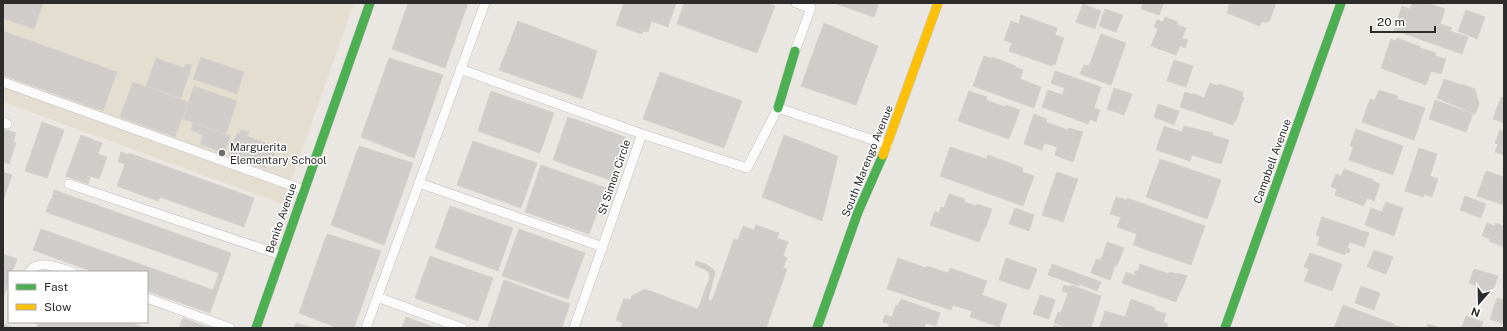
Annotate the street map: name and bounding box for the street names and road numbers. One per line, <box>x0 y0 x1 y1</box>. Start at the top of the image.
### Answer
street label: South Marengo Avenue <box>839 104 895 218</box>
street label: Campbell Avenue <box>1251 117 1293 205</box>
street label: St Simon Circle <box>595 138 633 216</box>
street label: Benito Avenue <box>263 181 299 255</box>

